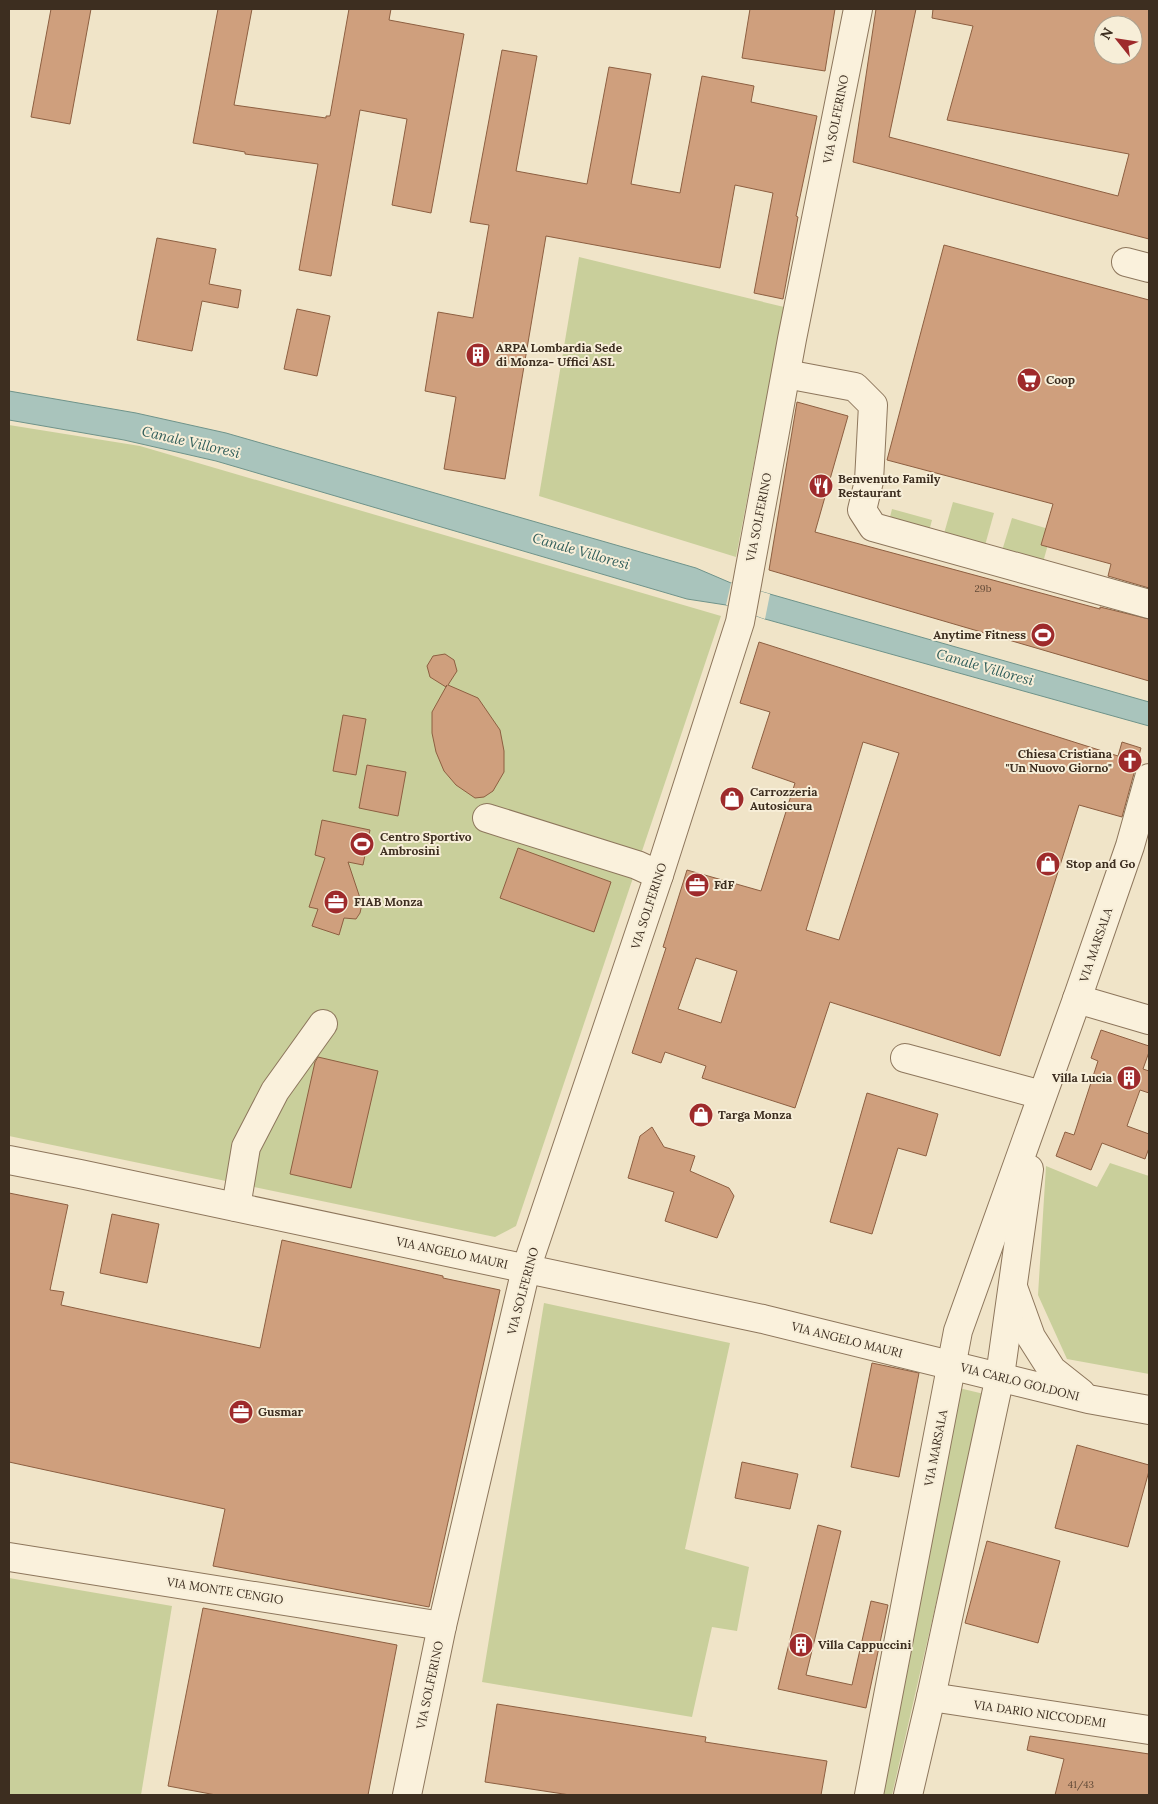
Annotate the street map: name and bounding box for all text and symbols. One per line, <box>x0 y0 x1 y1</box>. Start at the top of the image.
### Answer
north arrow <box>1093 15 1143 65</box>
text: N <box>1096 24 1117 43</box>
street label: VIA SOLFERINO <box>819 73 851 165</box>
place label: ARPA Lombardia Sede di Monza- Uffici ASL <box>496 340 623 369</box>
building icon: ARPA Lombardia Sede di Monza- Uffici ASL <box>465 342 491 368</box>
supermarket icon: Coop <box>1016 367 1042 393</box>
place label: Coop <box>1046 372 1075 387</box>
water label: Canale Villoresi <box>140 422 242 462</box>
street label: VIA SOLFERINO <box>742 471 774 563</box>
place label: Benvenuto Family Restaurant <box>838 471 941 500</box>
restaurant icon: Benvenuto Family Restaurant <box>808 473 834 499</box>
water label: Canale Villoresi <box>530 529 632 574</box>
house number: 29b <box>975 582 992 595</box>
sports icon: Anytime Fitness <box>1030 622 1056 648</box>
place label: Anytime Fitness <box>933 627 1026 642</box>
water label: Canale Villoresi <box>934 645 1036 690</box>
place label: Chiesa Cristiana "Un Nuovo Giorno" <box>1006 746 1113 775</box>
church icon: Chiesa Cristiana "Un Nuovo Giorno" <box>1117 748 1143 774</box>
place label: Carrozzeria Autosicura <box>750 784 818 813</box>
shop icon: Carrozzeria Autosicura <box>719 786 745 812</box>
place label: Centro Sportivo Ambrosini <box>380 829 472 858</box>
sports icon: Centro Sportivo Ambrosini <box>349 831 375 857</box>
shop icon: Stop and Go <box>1035 851 1061 877</box>
place label: Stop and Go <box>1066 856 1136 871</box>
street label: VIA SOLFERINO <box>627 861 670 952</box>
office icon: FdF <box>684 872 710 898</box>
place label: FdF <box>714 877 734 892</box>
office icon: FIAB Monza <box>323 889 349 915</box>
place label: FIAB Monza <box>354 894 424 909</box>
street label: VIA MARSALA <box>1075 905 1115 985</box>
building icon: Villa Lucia <box>1116 1065 1142 1091</box>
place label: Villa Lucia <box>1052 1070 1113 1085</box>
shop icon: Targa Monza <box>688 1102 714 1128</box>
place label: Targa Monza <box>718 1107 792 1122</box>
street label: VIA ANGELO MAURI <box>394 1233 509 1272</box>
street label: VIA SOLFERINO <box>503 1246 541 1337</box>
street label: VIA ANGELO MAURI <box>789 1318 904 1361</box>
street label: VIA CARLO GOLDONI <box>958 1359 1081 1404</box>
office icon: Gusmar <box>228 1399 254 1425</box>
place label: Gusmar <box>258 1404 304 1419</box>
street label: VIA MARSALA <box>921 1408 950 1488</box>
street label: VIA MONTE CENGIO <box>165 1574 284 1607</box>
building icon: Villa Cappuccini <box>788 1632 814 1658</box>
place label: Villa Cappuccini <box>818 1637 911 1652</box>
street label: VIA SOLFERINO <box>413 1639 446 1731</box>
street label: VIA DARIO NICCODEMI <box>972 1697 1107 1730</box>
house number: 41/43 <box>1068 1778 1095 1791</box>

